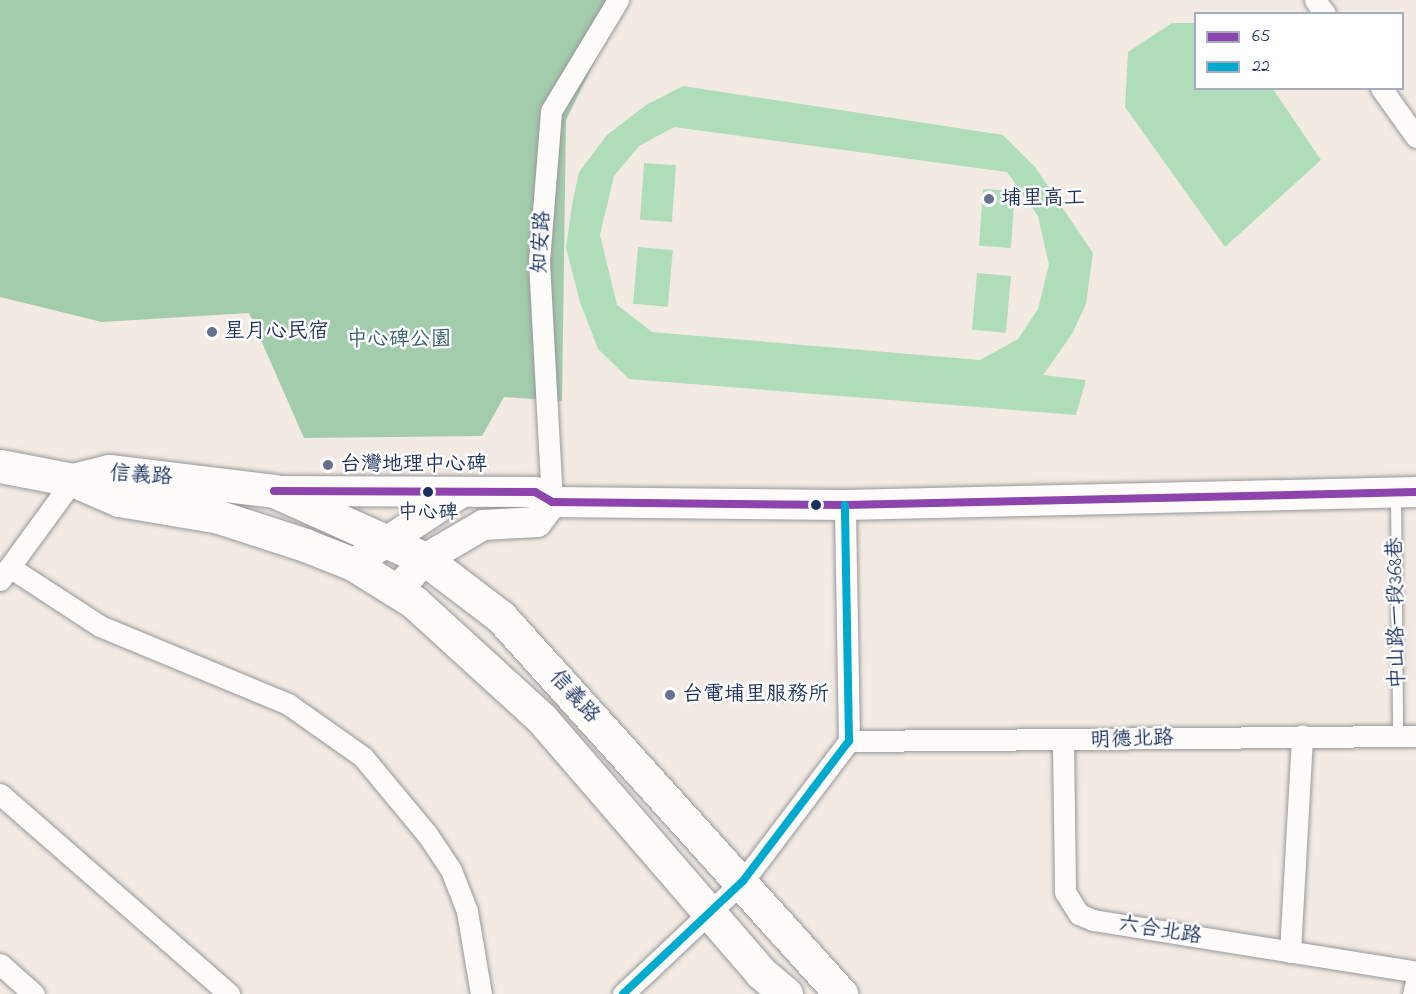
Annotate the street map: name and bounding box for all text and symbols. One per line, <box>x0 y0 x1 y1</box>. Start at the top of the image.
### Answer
legend <box>1194 12 1404 90</box>
text: 65 <box>1252 24 1270 50</box>
text: 22 <box>1252 54 1270 80</box>
place label: 埔里高工 <box>1001 186 1085 212</box>
marker: 埔里高工 <box>982 192 996 206</box>
street label: 知安路 <box>528 210 556 274</box>
place label: 星月心民宿 <box>224 319 329 345</box>
marker: 星月心民宿 <box>205 325 219 339</box>
park label: 中心碑公園 <box>347 327 451 353</box>
place label: 台灣地理中心碑 <box>340 452 487 478</box>
marker: 台灣地理中心碑 <box>321 458 335 472</box>
street label: 信義路 <box>109 461 173 491</box>
marker: 中心碑 <box>422 486 434 498</box>
unlabelled marker <box>810 499 822 511</box>
place label: 中心碑 <box>398 501 458 525</box>
street label: 中山路一段368巷 <box>1383 537 1411 689</box>
street label: 信義路 <box>544 665 604 729</box>
place label: 台電埔里服務所 <box>682 682 829 708</box>
marker: 台電埔里服務所 <box>663 688 677 702</box>
street label: 明德北路 <box>1090 726 1174 754</box>
street label: 六合北路 <box>1117 912 1203 950</box>

